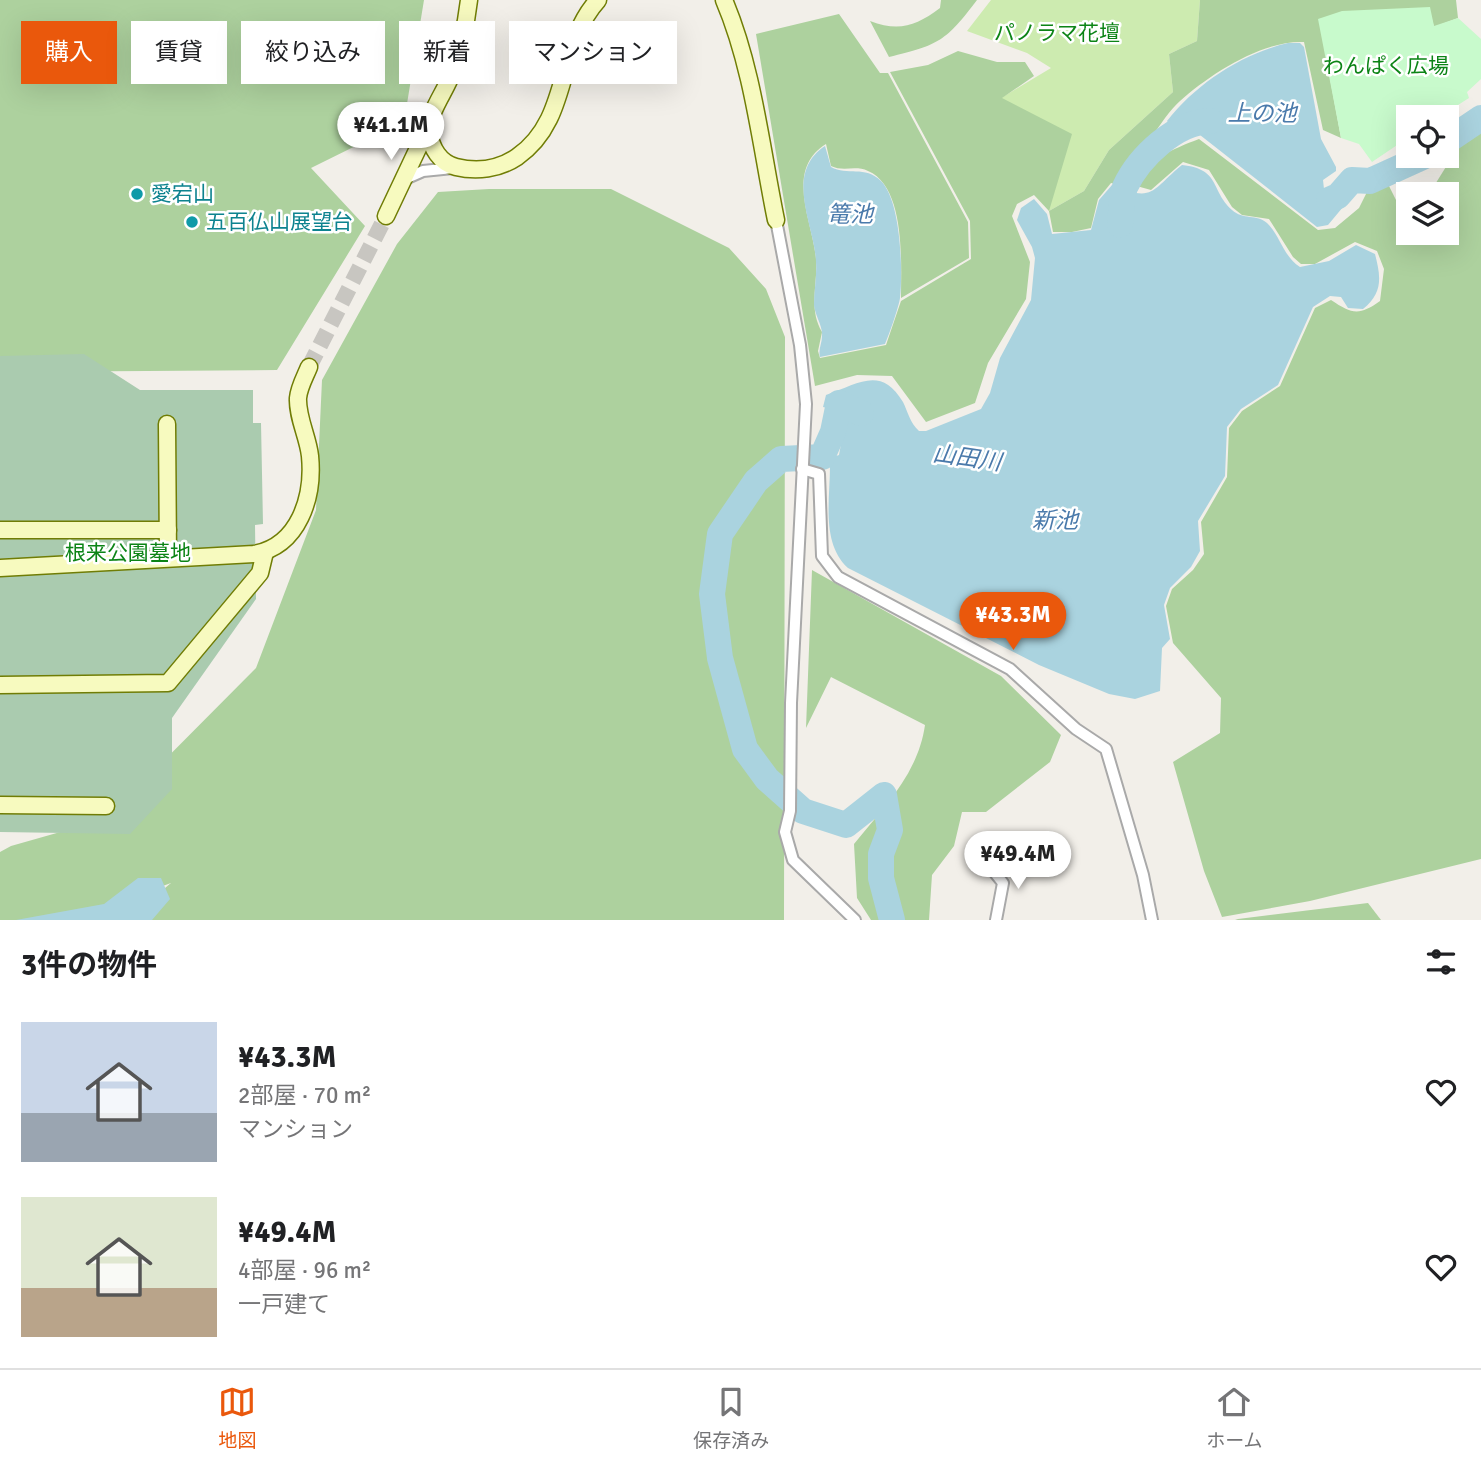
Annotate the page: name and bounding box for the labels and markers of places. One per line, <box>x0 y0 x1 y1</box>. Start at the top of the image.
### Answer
pin: ¥41.1M <box>334 102 448 162</box>
place label: 愛宕山 <box>151 181 214 207</box>
marker: 愛宕山 <box>129 186 145 202</box>
place label: 五百仏山展望台 <box>206 209 353 235</box>
marker: 五百仏山展望台 <box>184 214 200 230</box>
pin: ¥43.3M <box>956 592 1070 652</box>
pin: ¥49.4M <box>961 832 1075 891</box>

